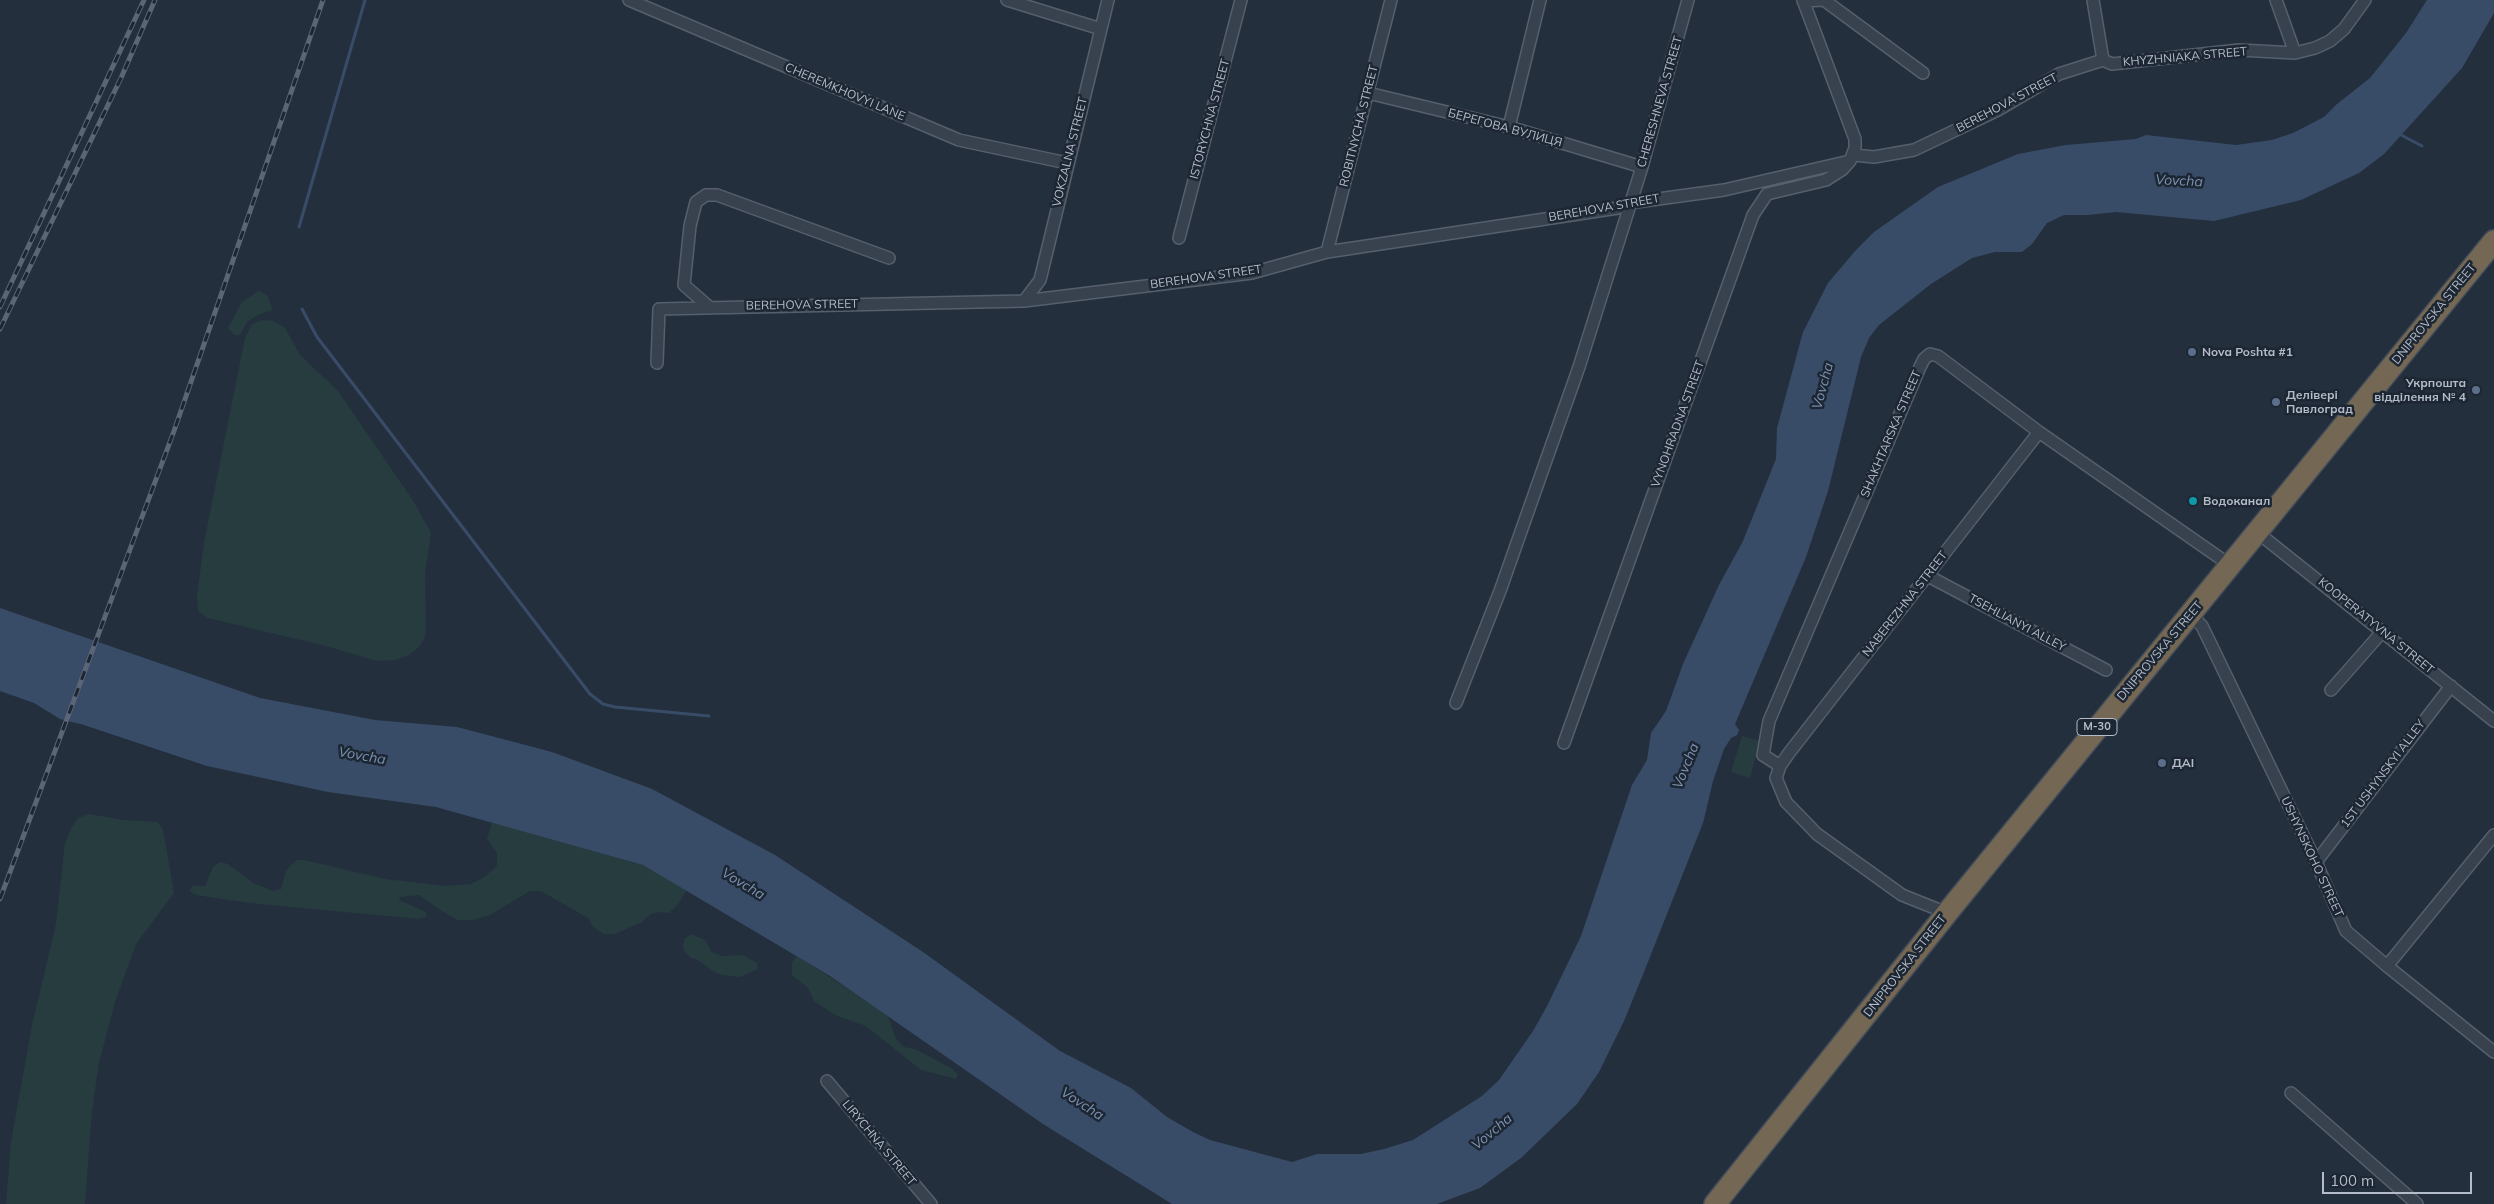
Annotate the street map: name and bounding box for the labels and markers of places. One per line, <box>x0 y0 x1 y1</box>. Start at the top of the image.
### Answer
place label: Nova Poshta #1 <box>2202 345 2293 359</box>
marker: Nova Poshta #1 <box>2186 346 2198 358</box>
place label: Укрпошта відділення № 4 <box>2374 376 2466 404</box>
marker: Укрпошта відділення № 4 <box>2470 384 2482 396</box>
place label: Делівері Павлоград <box>2286 388 2353 416</box>
marker: Делівері Павлоград <box>2270 396 2282 408</box>
place label: Водоканал <box>2203 494 2270 508</box>
marker: Водоканал <box>2187 495 2199 507</box>
place label: ДАІ <box>2172 756 2194 770</box>
marker: ДАІ <box>2156 757 2168 769</box>

